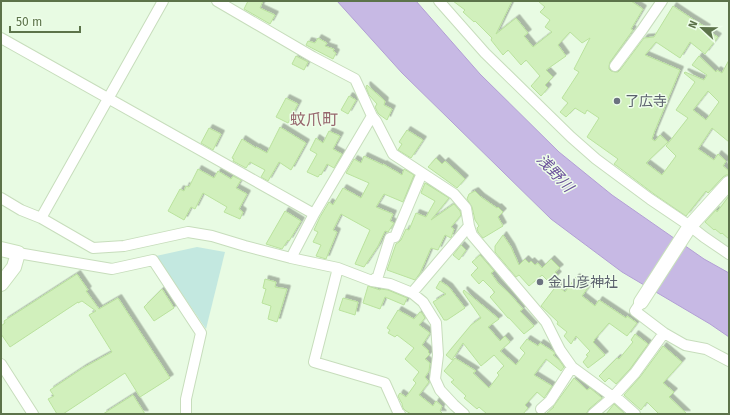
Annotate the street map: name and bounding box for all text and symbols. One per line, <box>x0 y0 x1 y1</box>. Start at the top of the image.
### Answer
scale bar <box>10 8 80 34</box>
north arrow <box>682 8 722 48</box>
text: 50 m <box>16 15 42 29</box>
text: N <box>686 19 701 30</box>
place label: 了広寺 <box>625 93 667 110</box>
marker: 了広寺 <box>612 96 622 106</box>
district label: 蚊爪町 <box>290 110 338 129</box>
water label: 浅野川 <box>533 150 578 197</box>
place label: 金山彦神社 <box>548 274 618 291</box>
marker: 金山彦神社 <box>535 277 545 287</box>

